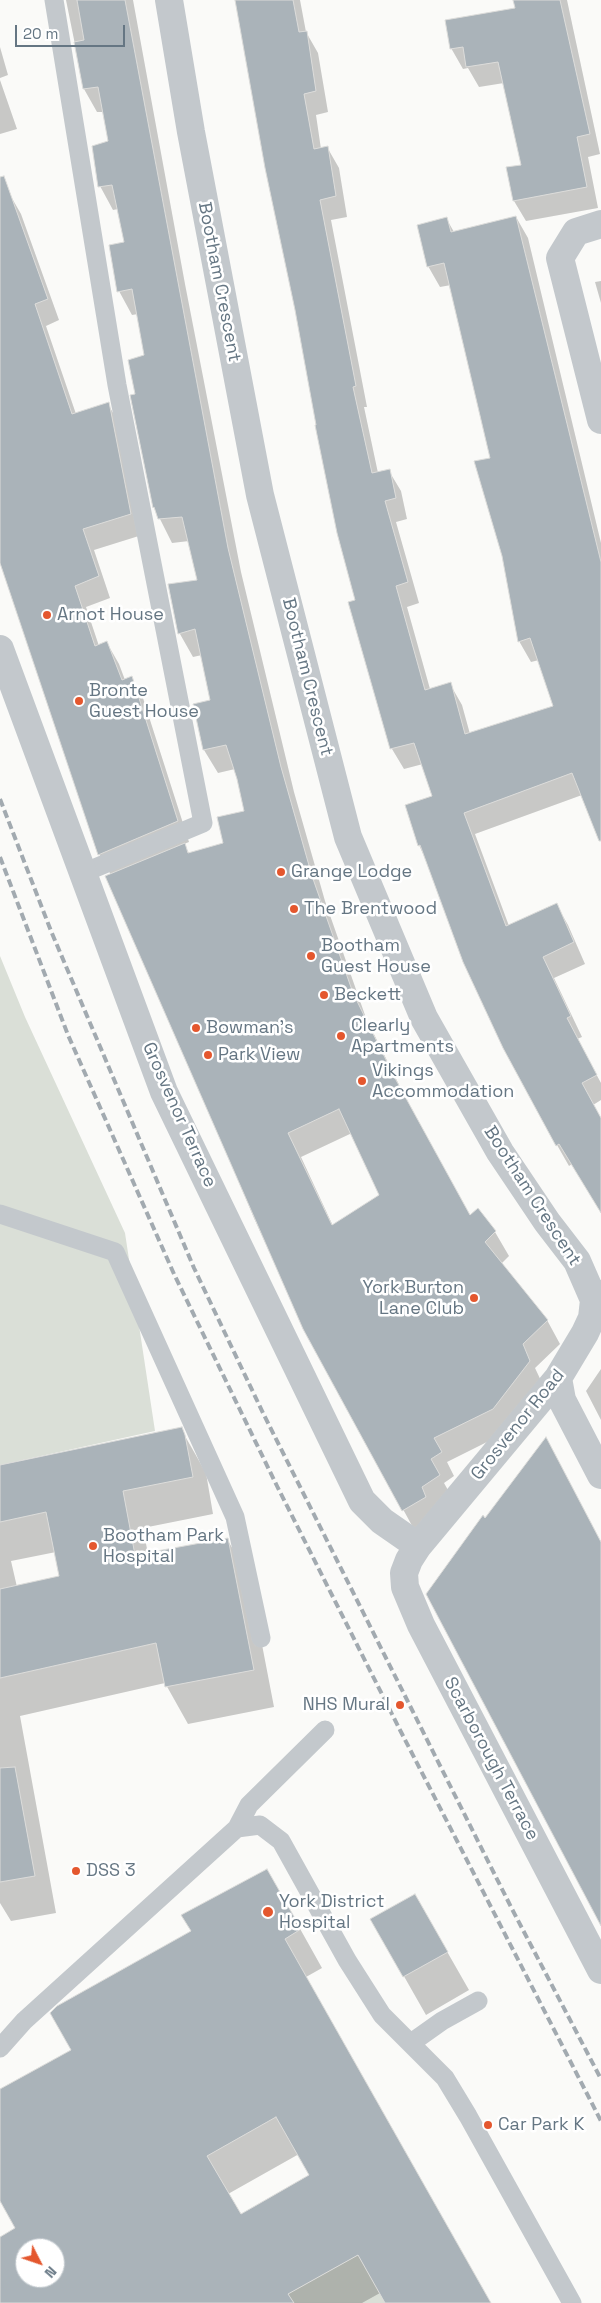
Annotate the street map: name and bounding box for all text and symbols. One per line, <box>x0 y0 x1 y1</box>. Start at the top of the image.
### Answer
scale bar <box>18 15 128 47</box>
text: 20 m <box>23 24 58 43</box>
street label: Bootham Crescent <box>193 200 245 364</box>
street label: Bootham Crescent <box>277 596 337 758</box>
place label: Arnot House <box>57 604 164 626</box>
marker: Arnot House <box>41 609 53 621</box>
place label: Bronte Guest House <box>89 680 199 722</box>
marker: Bronte Guest House <box>73 695 85 707</box>
place label: Grange Lodge <box>291 861 412 883</box>
marker: Grange Lodge <box>275 866 287 878</box>
place label: The Brentwood <box>304 898 437 920</box>
marker: The Brentwood <box>288 903 300 915</box>
place label: Bootham Guest House <box>321 935 431 978</box>
marker: Bootham Guest House <box>305 950 317 962</box>
place label: Beckett <box>334 984 401 1006</box>
marker: Beckett <box>318 989 330 1001</box>
place label: Clearly Apartments <box>351 1015 454 1058</box>
place label: Bowman's <box>206 1017 294 1039</box>
marker: Bowman's <box>190 1022 202 1034</box>
marker: Clearly Apartments <box>335 1030 347 1042</box>
street label: Grosvenor Terrace <box>137 1039 221 1191</box>
place label: Park View <box>218 1044 301 1066</box>
marker: Park View <box>202 1049 214 1061</box>
place label: Vikings Accommodation <box>372 1060 514 1102</box>
marker: Vikings Accommodation <box>356 1075 368 1087</box>
street label: Bootham Crescent <box>479 1122 585 1270</box>
place label: York Burton Lane Club <box>363 1277 464 1320</box>
marker: York Burton Lane Club <box>468 1292 480 1304</box>
street label: Grosvenor Road <box>467 1365 569 1485</box>
place label: Bootham Park Hospital <box>103 1525 224 1568</box>
marker: Bootham Park Hospital <box>87 1540 99 1552</box>
street label: Scarborough Terrace <box>439 1674 543 1844</box>
place label: NHS Mural <box>303 1694 390 1716</box>
marker: NHS Mural <box>394 1699 406 1711</box>
place label: DSS 3 <box>86 1860 135 1882</box>
marker: DSS 3 <box>70 1865 82 1877</box>
place label: York District Hospital <box>279 1891 384 1934</box>
marker: York District Hospital <box>261 1905 275 1919</box>
place label: Car Park K <box>498 2114 584 2136</box>
marker: Car Park K <box>482 2119 494 2131</box>
north arrow <box>15 2238 65 2288</box>
text: N <box>41 2263 60 2282</box>

